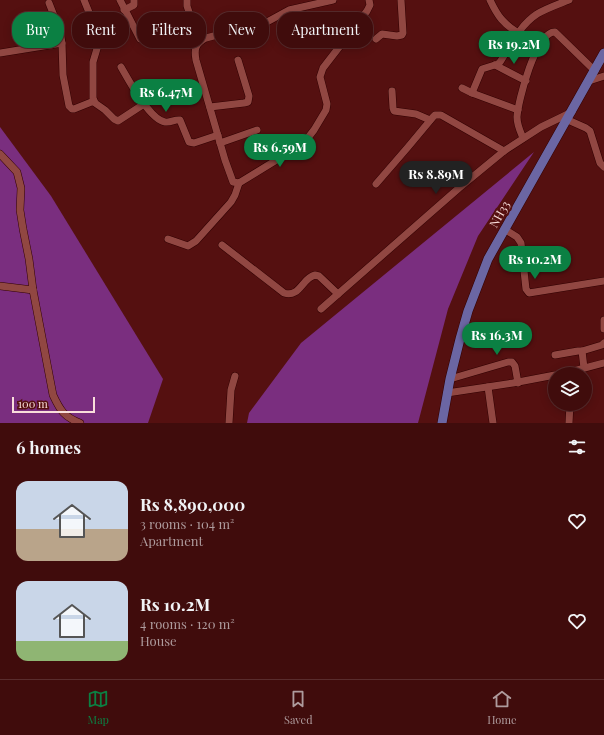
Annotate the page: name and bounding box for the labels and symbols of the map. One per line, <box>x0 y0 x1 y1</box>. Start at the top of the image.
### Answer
pin: Rs 19.2M <box>473 31 555 65</box>
pin: Rs 6.47M <box>125 79 207 113</box>
pin: Rs 6.59M <box>239 134 321 168</box>
pin: Rs 8.89M <box>395 161 477 195</box>
street label: NH33 <box>485 198 513 230</box>
pin: Rs 10.2M <box>494 246 576 280</box>
pin: Rs 16.3M <box>456 322 538 356</box>
scale bar <box>12 395 95 414</box>

